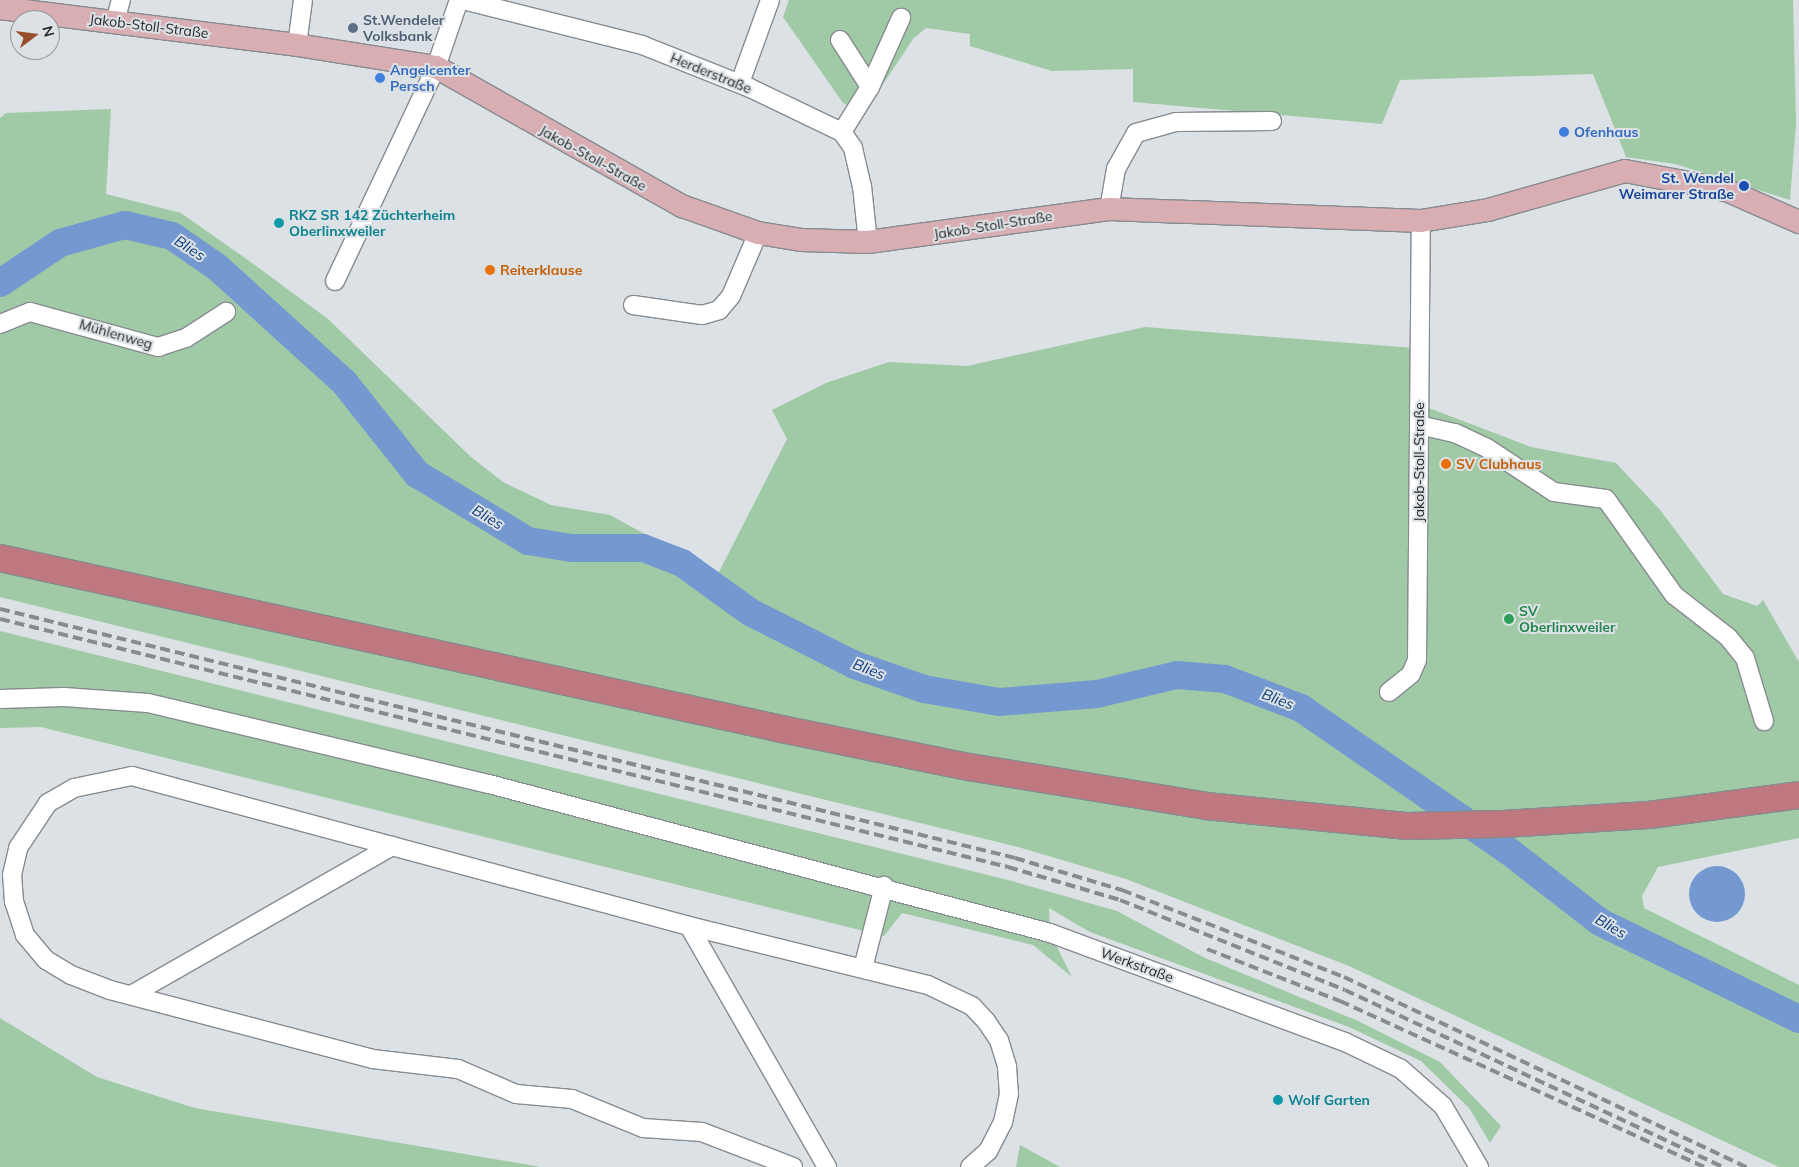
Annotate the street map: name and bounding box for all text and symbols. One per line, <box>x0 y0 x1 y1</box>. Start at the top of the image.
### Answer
north arrow <box>10 10 60 60</box>
street label: Jakob-Stoll-Straße <box>89 10 209 42</box>
place label: St.Wendeler Volksbank <box>363 12 444 44</box>
marker: St.Wendeler Volksbank <box>347 22 359 34</box>
text: N <box>38 24 59 39</box>
street label: Herderstraße <box>668 49 754 97</box>
place label: Angelcenter Persch <box>390 62 470 94</box>
marker: Angelcenter Persch <box>374 72 386 84</box>
street label: Jakob-Stoll-Straße <box>537 122 649 194</box>
place label: Ofenhaus <box>1574 124 1639 140</box>
marker: Ofenhaus <box>1558 126 1570 138</box>
place label: St. Wendel Weimarer Straße <box>1619 170 1734 202</box>
marker: St. Wendel Weimarer Straße <box>1738 180 1750 192</box>
place label: RKZ SR 142 Züchterheim Oberlinxweiler <box>289 207 455 240</box>
street label: Jakob-Stoll-Straße <box>933 207 1053 243</box>
marker: RKZ SR 142 Züchterheim Oberlinxweiler <box>273 217 285 229</box>
water label: Blies <box>171 231 209 265</box>
place label: Reiterklause <box>500 262 582 278</box>
marker: Reiterklause <box>484 264 496 276</box>
street label: Mühlenweg <box>77 316 155 352</box>
street label: Jakob-Stoll-Straße <box>1411 402 1427 522</box>
place label: SV Clubhaus <box>1456 456 1542 472</box>
marker: SV Clubhaus <box>1440 458 1452 470</box>
water label: Blies <box>469 501 507 533</box>
place label: SV Oberlinxweiler <box>1519 603 1616 636</box>
marker: SV Oberlinxweiler <box>1503 613 1515 625</box>
water label: Blies <box>850 655 888 683</box>
water label: Blies <box>1259 685 1297 713</box>
water label: Blies <box>1592 910 1630 942</box>
street label: Werkstraße <box>1098 944 1176 986</box>
place label: Wolf Garten <box>1288 1092 1370 1108</box>
marker: Wolf Garten <box>1272 1094 1284 1106</box>

